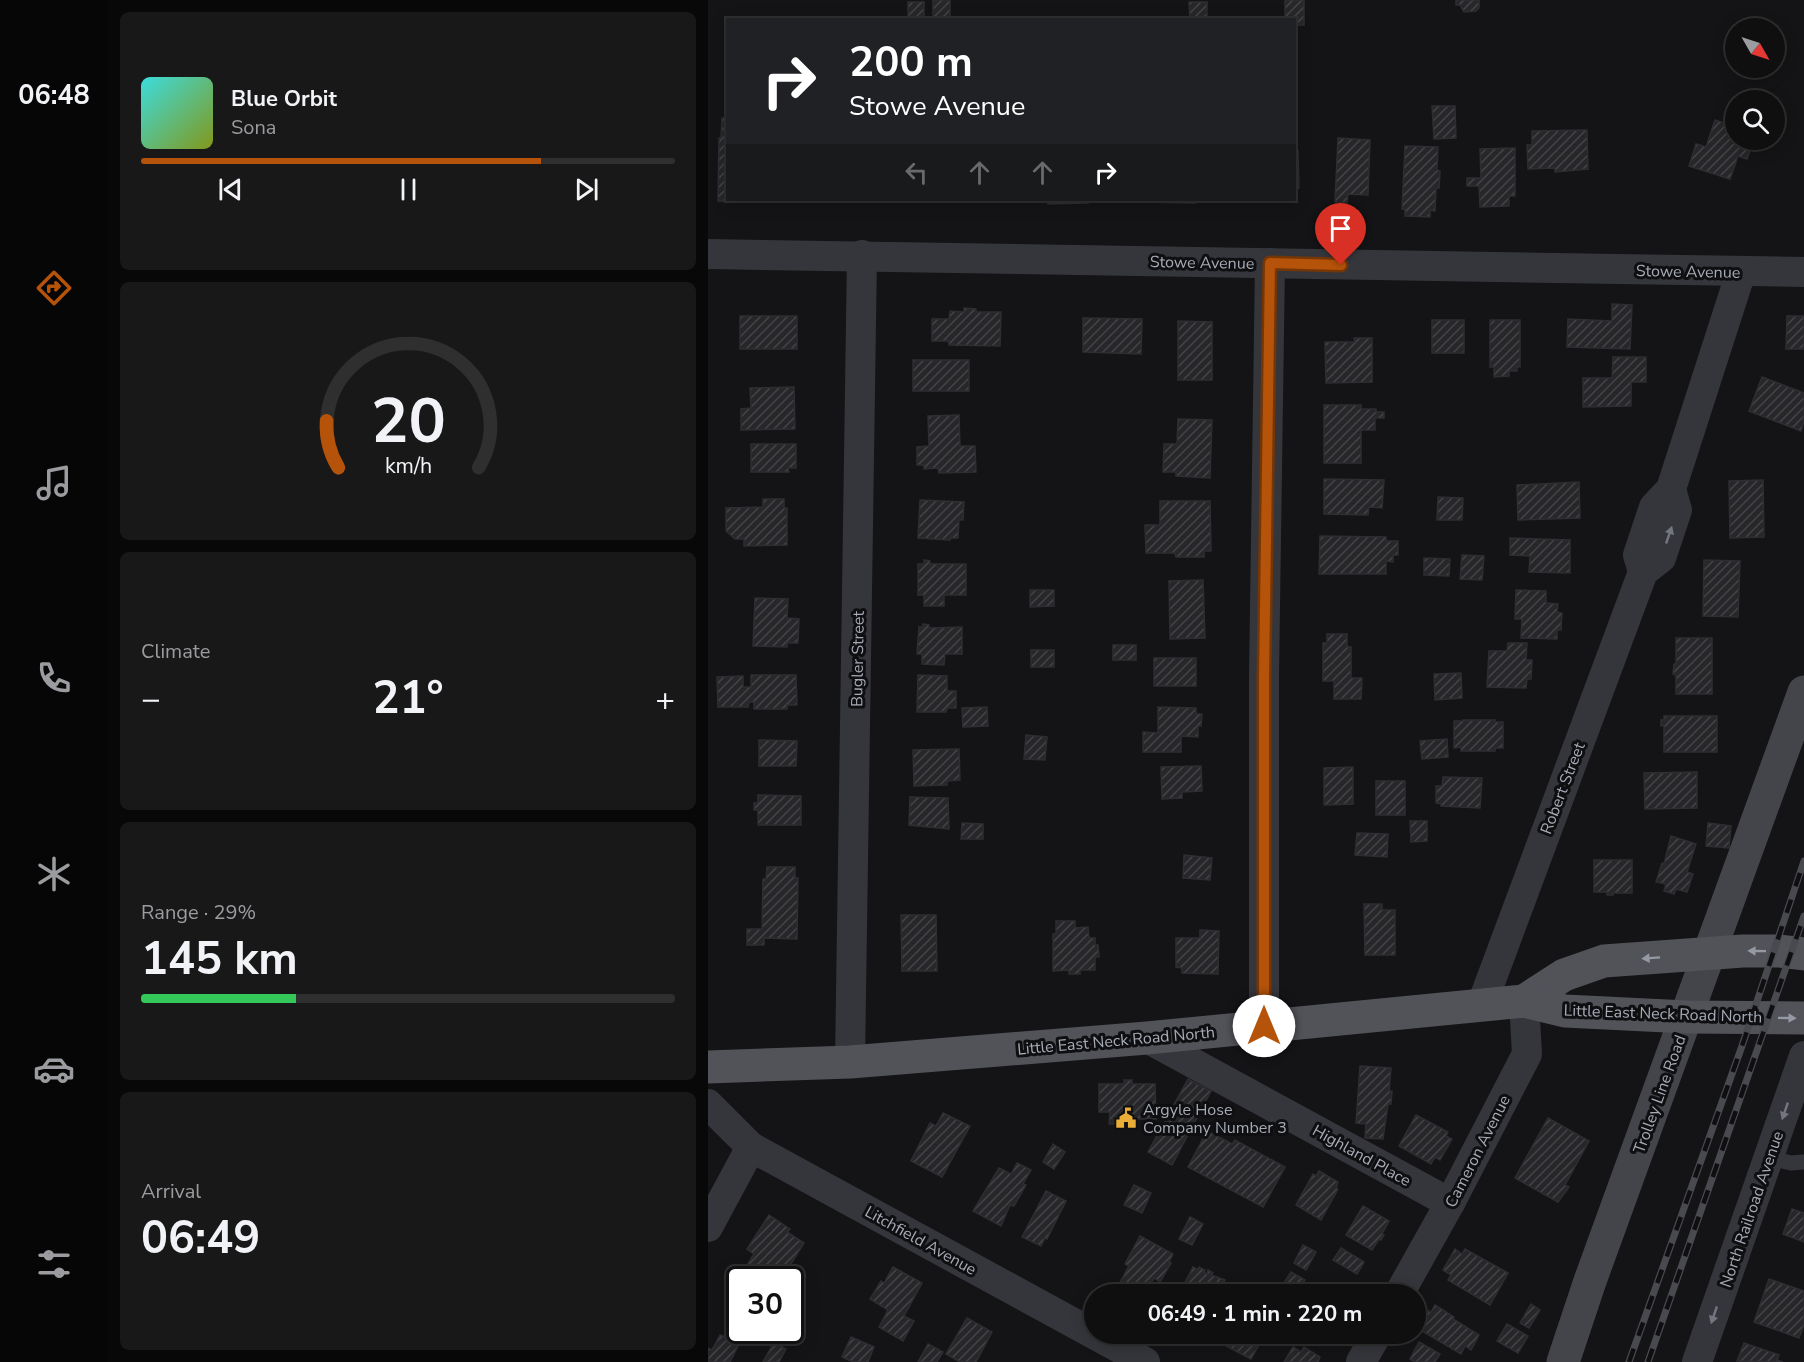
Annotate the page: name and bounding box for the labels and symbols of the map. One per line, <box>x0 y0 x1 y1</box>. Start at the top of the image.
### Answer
north arrow <box>1725 18 1785 78</box>
pin <box>1315 203 1366 265</box>
street label: Stowe Avenue <box>1150 251 1254 275</box>
street label: Stowe Avenue <box>1636 260 1740 284</box>
one-way arrow <box>1665 526 1674 544</box>
street label: Bugler Street <box>846 611 870 707</box>
street label: Robert Street <box>1535 739 1591 837</box>
one-way arrow <box>1747 946 1766 956</box>
one-way arrow <box>1641 953 1660 962</box>
position arrow <box>1232 994 1296 1058</box>
street label: Little East Neck Road North <box>1563 1000 1763 1028</box>
one-way arrow <box>1778 1013 1797 1022</box>
street label: Little East Neck Road North <box>1016 1021 1216 1061</box>
street label: Trolley Line Road <box>1628 1032 1692 1157</box>
street label: Cameron Avenue <box>1440 1091 1516 1211</box>
place label: Argyle Hose Company Number 3 <box>1143 1099 1287 1139</box>
one-way arrow <box>1779 1103 1789 1121</box>
public building icon: Argyle Hose Company Number 3 <box>1114 1106 1138 1130</box>
street label: Highland Place <box>1308 1120 1415 1192</box>
street label: North Railroad Avenue <box>1715 1128 1789 1291</box>
street label: Litchfield Avenue <box>861 1201 980 1281</box>
speed limit sign: 30 <box>726 1266 804 1344</box>
one-way arrow <box>1708 1306 1718 1324</box>

